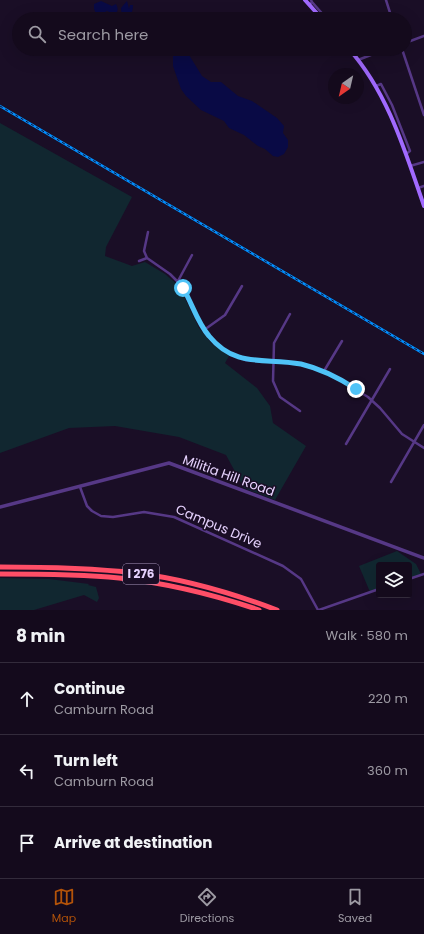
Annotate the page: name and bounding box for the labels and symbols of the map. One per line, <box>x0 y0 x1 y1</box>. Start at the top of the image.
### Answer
north arrow <box>328 68 364 104</box>
route start <box>174 279 192 297</box>
route end <box>347 380 365 398</box>
street label: Militia Hill Road <box>180 450 278 501</box>
street label: Campus Drive <box>173 500 265 553</box>
road number: I 276 <box>123 564 159 584</box>

